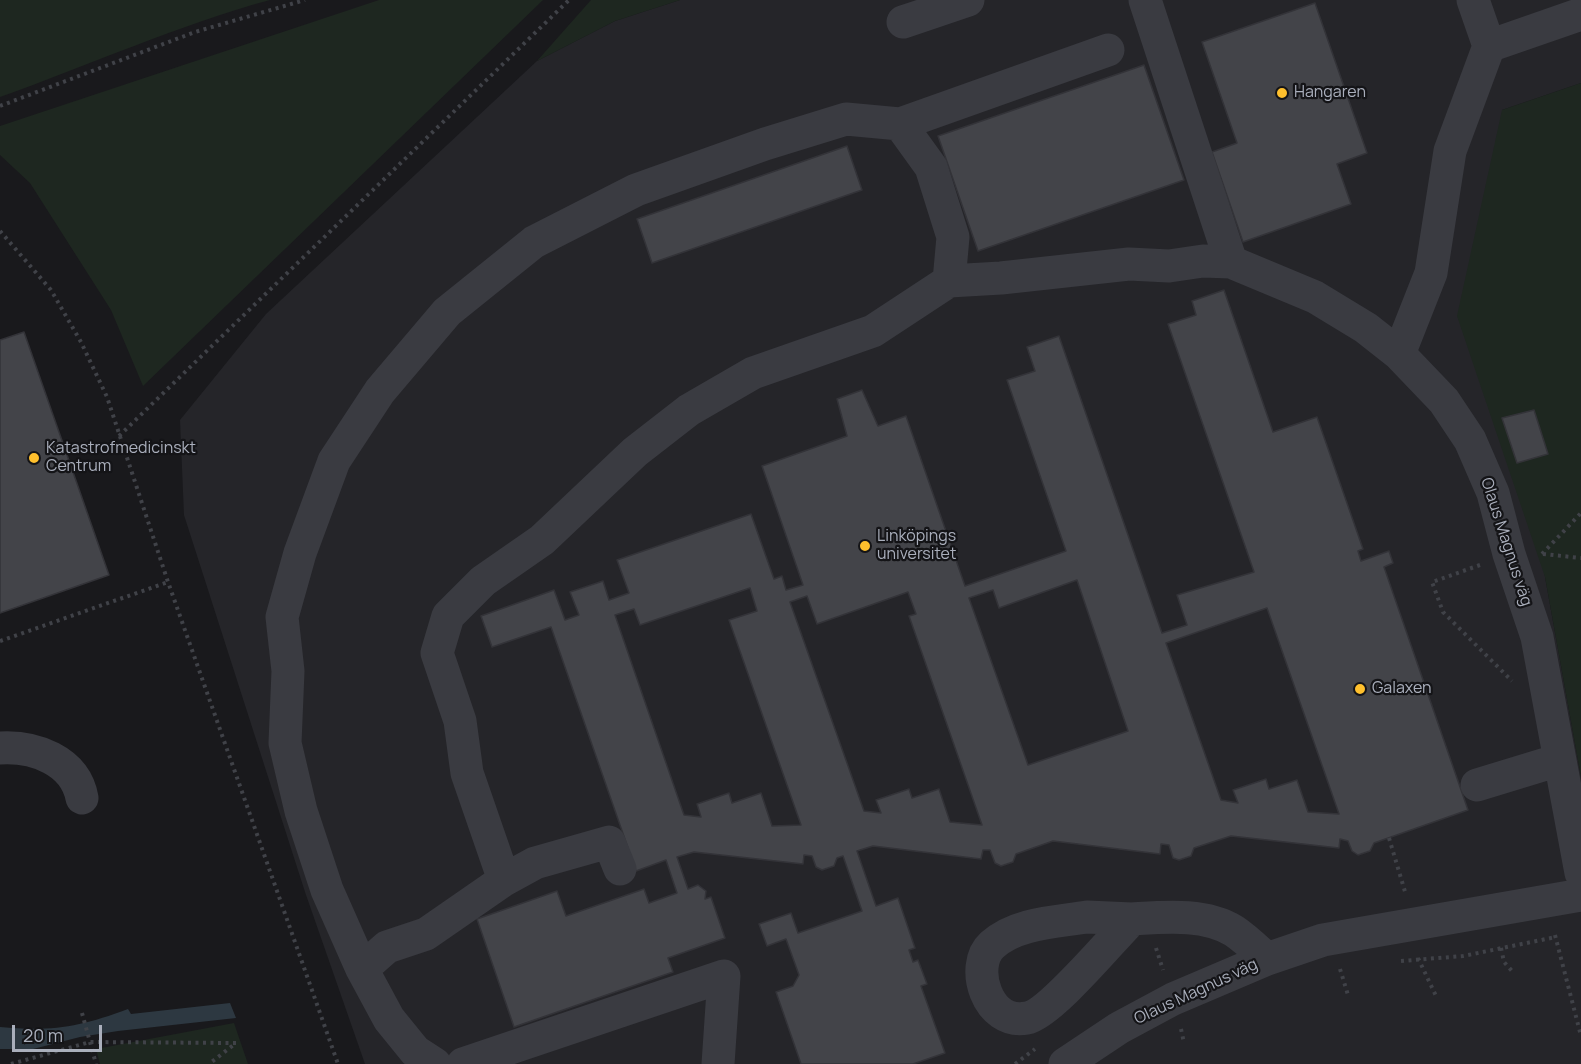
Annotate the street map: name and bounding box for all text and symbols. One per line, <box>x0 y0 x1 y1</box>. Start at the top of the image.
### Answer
place label: Hangaren <box>1294 83 1366 103</box>
marker: Hangaren <box>1275 86 1289 100</box>
place label: Katastrofmedicinskt Centrum <box>46 439 196 477</box>
marker: Katastrofmedicinskt Centrum <box>27 451 41 465</box>
street label: Olaus Magnus väg <box>1476 475 1536 609</box>
place label: Linköpings universitet <box>877 527 956 565</box>
marker: Linköpings universitet <box>858 539 872 553</box>
place label: Galaxen <box>1372 679 1432 699</box>
marker: Galaxen <box>1353 682 1367 696</box>
street label: Olaus Magnus väg <box>1131 955 1261 1029</box>
scale bar <box>15 1013 105 1051</box>
text: 20 m <box>23 1023 63 1047</box>

